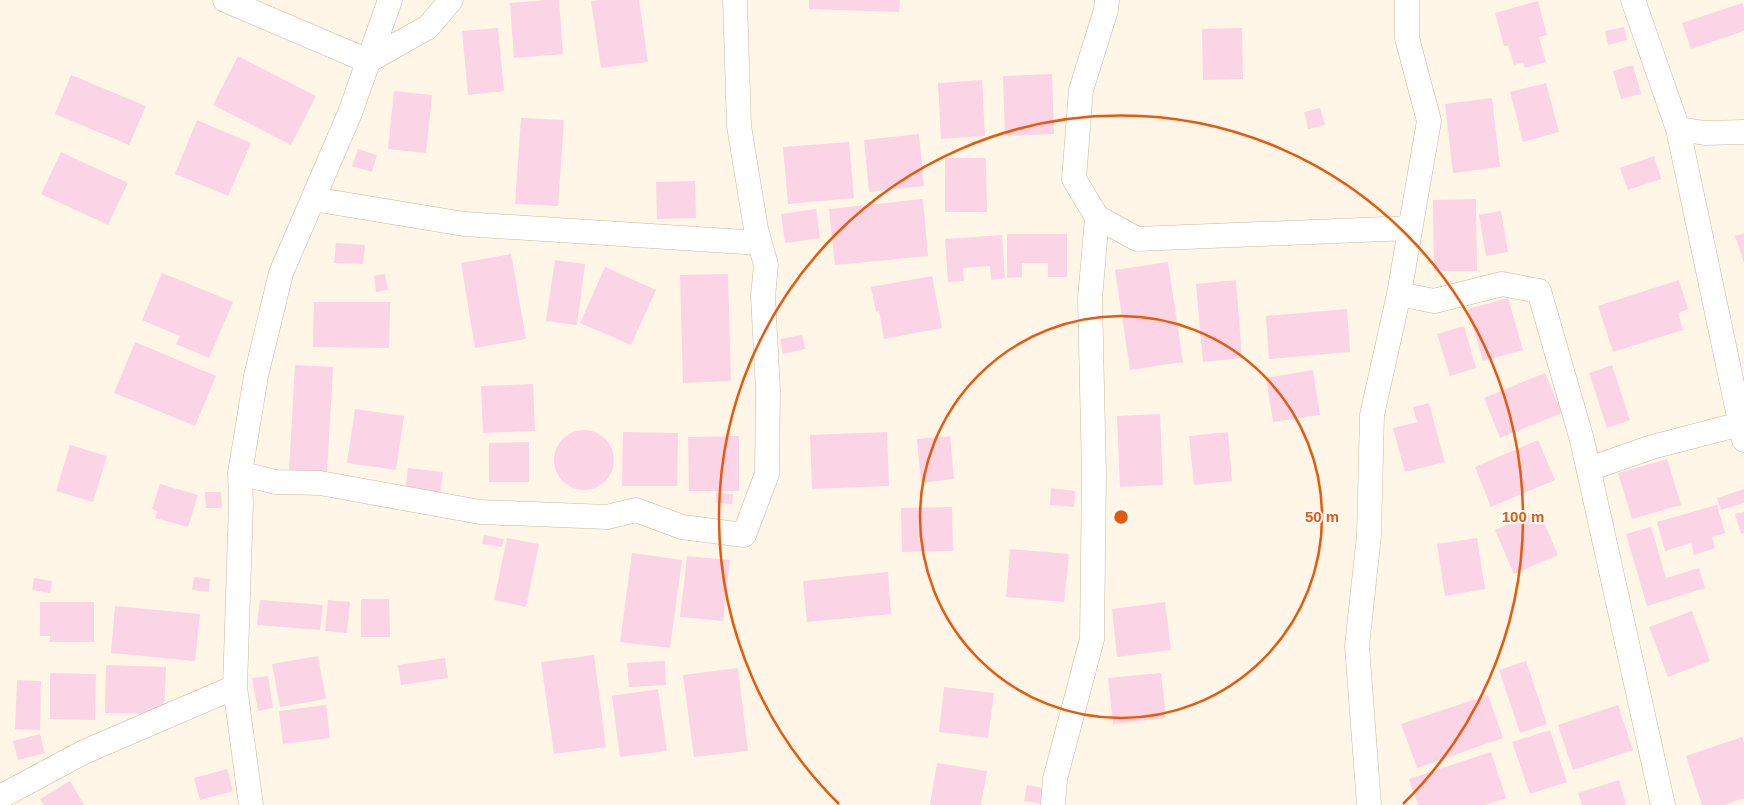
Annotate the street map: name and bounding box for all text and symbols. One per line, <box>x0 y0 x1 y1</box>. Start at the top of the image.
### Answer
centre of rings <box>1112 508 1130 526</box>
text: 50 m <box>1305 508 1339 525</box>
text: 100 m <box>1502 508 1544 525</box>

